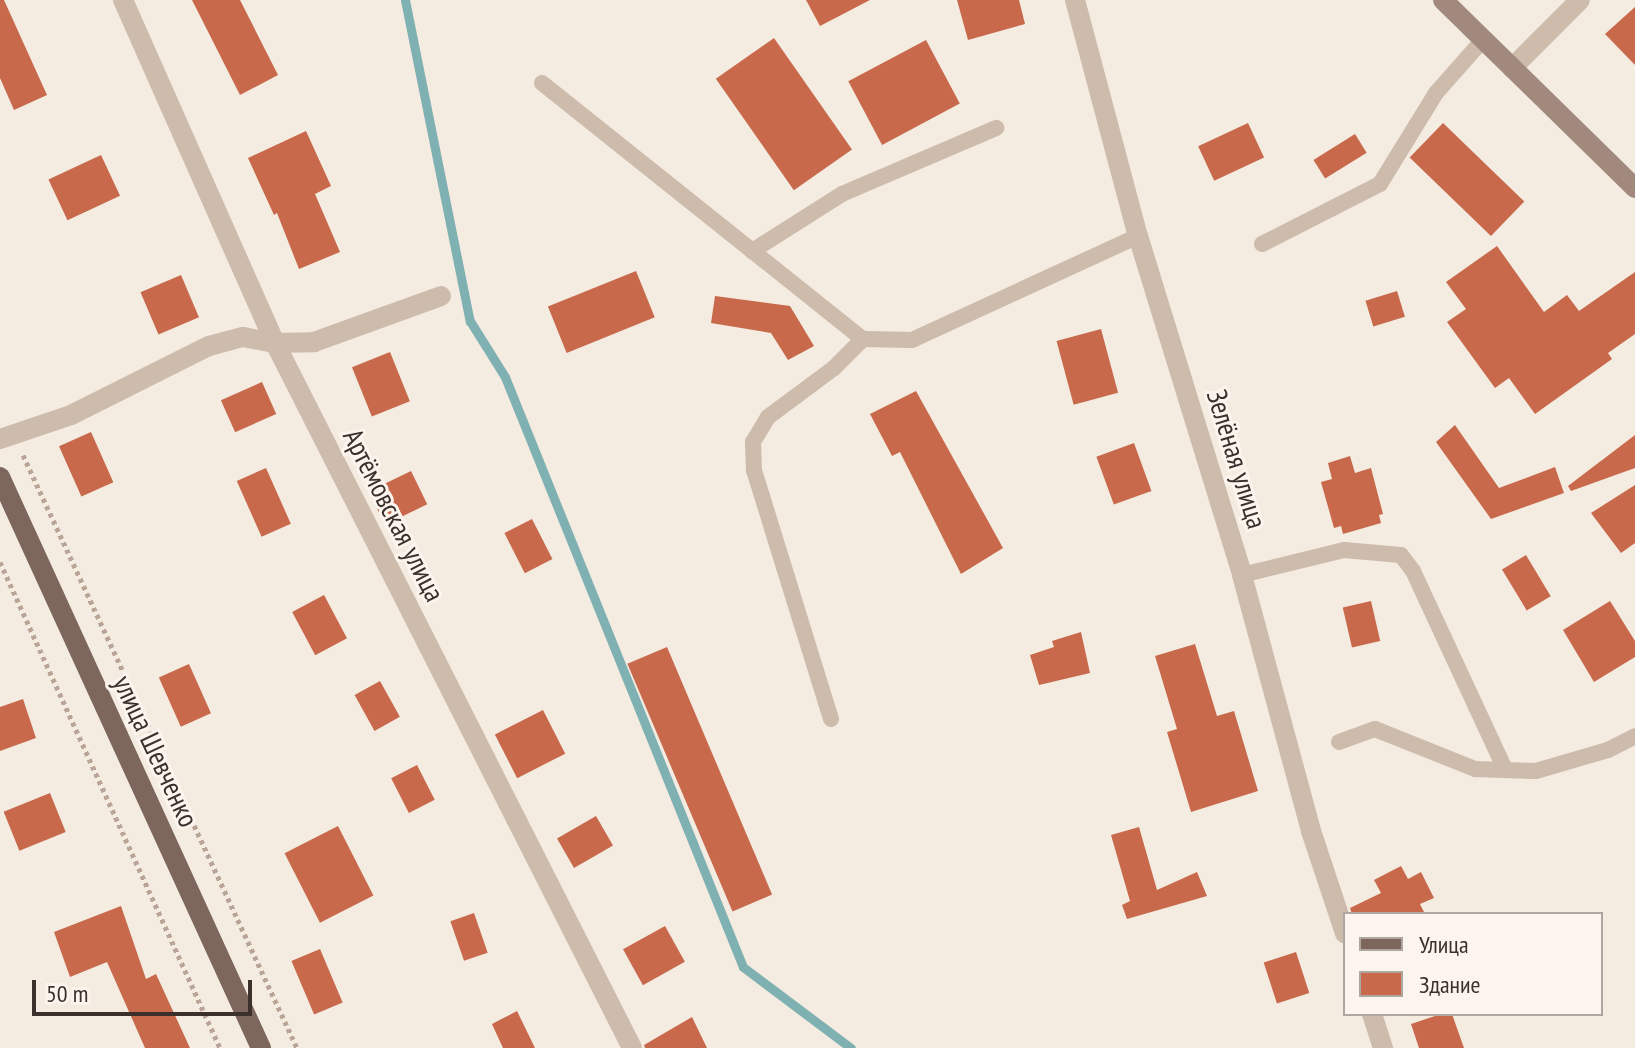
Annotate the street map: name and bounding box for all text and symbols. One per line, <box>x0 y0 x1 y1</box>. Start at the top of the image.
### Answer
street label: Зелёная улица <box>1200 385 1274 533</box>
street label: Артёмовская улица <box>336 423 452 607</box>
street label: улица Шевченко <box>106 670 206 832</box>
legend <box>1343 912 1603 1016</box>
text: Улица <box>1419 929 1469 960</box>
scale bar <box>36 964 256 1014</box>
text: Здание <box>1419 969 1480 1000</box>
text: 50 m <box>46 978 88 1009</box>

